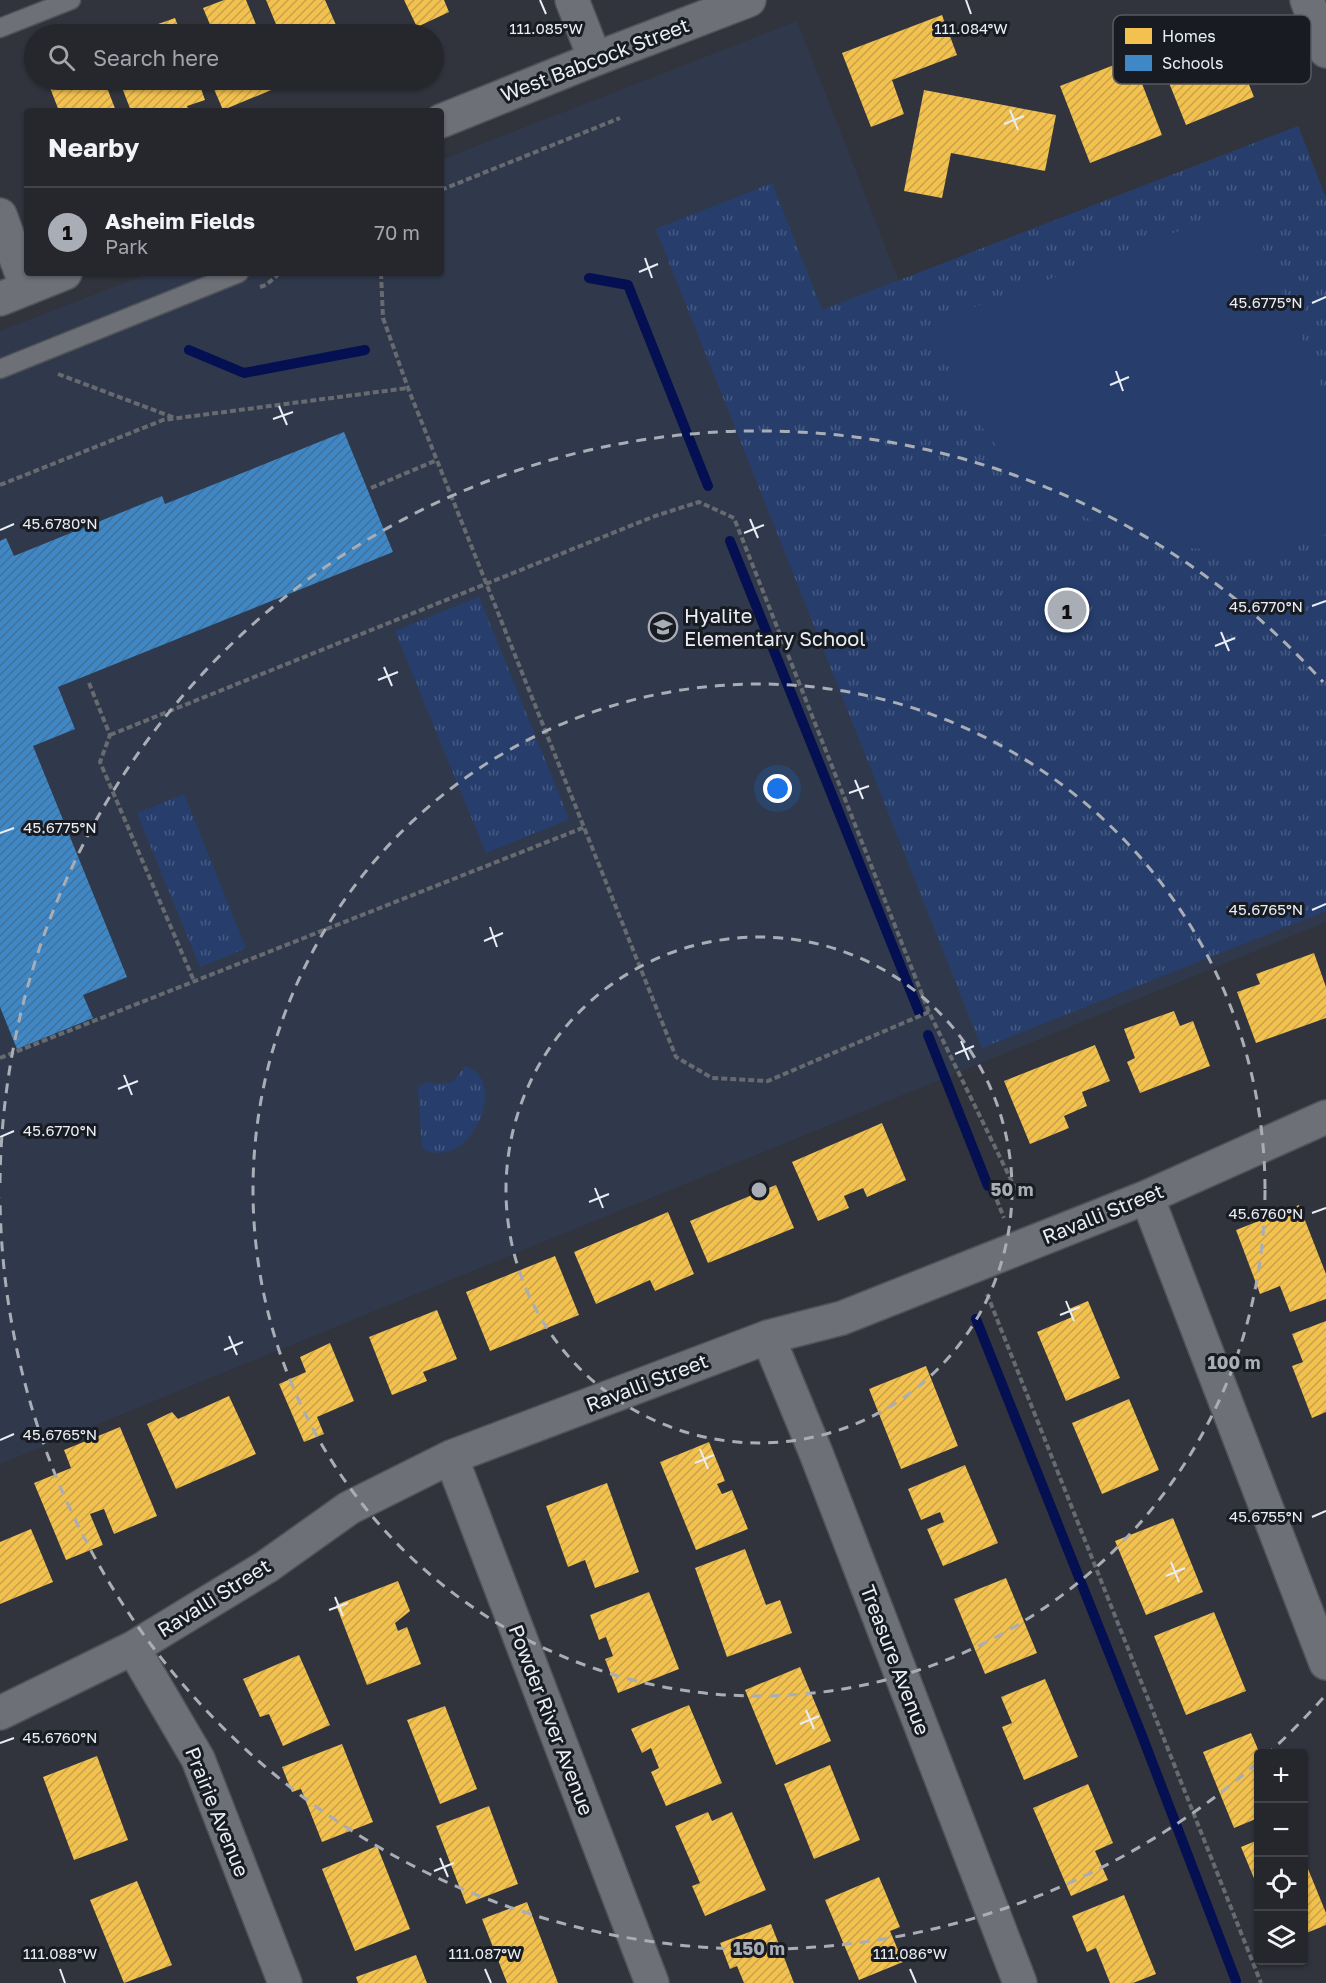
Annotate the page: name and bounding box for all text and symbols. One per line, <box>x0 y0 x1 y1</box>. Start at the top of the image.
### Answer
street label: West Babcock Street <box>497 12 692 106</box>
legend <box>1113 15 1311 84</box>
text: 111.085°W <box>509 19 583 37</box>
text: 111.084°W <box>934 19 1008 37</box>
search box <box>24 24 444 90</box>
text: Homes <box>1162 26 1216 46</box>
icon: search <box>45 41 78 74</box>
text: Search here <box>93 44 219 71</box>
text: Schools <box>1162 53 1224 73</box>
text: Nearby <box>48 132 139 163</box>
text: Asheim Fields <box>105 207 255 234</box>
text: 1 <box>62 220 73 244</box>
text: 70 m <box>374 220 420 244</box>
text: Park <box>105 234 148 258</box>
text: 45.6775°N <box>1229 293 1303 311</box>
text: 45.6780°N <box>22 514 98 532</box>
pin: 1 <box>1048 588 1086 632</box>
text: 45.6770°N <box>1229 597 1303 615</box>
place label: Hyalite Elementary School <box>684 603 866 650</box>
school or university icon: Hyalite Elementary School <box>647 611 679 643</box>
your location <box>763 774 792 803</box>
text: 45.6775°N <box>23 818 97 836</box>
text: 45.6765°N <box>1229 900 1303 918</box>
text: 45.6770°N <box>23 1121 97 1139</box>
text: 50 m <box>991 1178 1033 1200</box>
street label: Ravalli Street <box>1039 1178 1167 1248</box>
centre of rings <box>749 1180 769 1200</box>
text: 45.6760°N <box>1228 1204 1304 1222</box>
street label: Ravalli Street <box>582 1348 711 1416</box>
text: 100 m <box>1208 1351 1260 1373</box>
text: 45.6765°N <box>23 1425 97 1443</box>
text: 45.6755°N <box>1229 1507 1303 1525</box>
street label: Ravalli Street <box>153 1553 274 1641</box>
street label: Treasure Avenue <box>856 1581 936 1738</box>
street label: Powder River Avenue <box>505 1621 599 1818</box>
text: 45.6760°N <box>22 1728 98 1746</box>
street label: Prairie Avenue <box>181 1743 255 1880</box>
map controls <box>1254 1749 1308 1965</box>
button: + <box>1254 1749 1308 1803</box>
button: − <box>1254 1803 1308 1857</box>
button: locate <box>1254 1857 1308 1911</box>
button: layers <box>1254 1911 1308 1965</box>
text: 150 m <box>733 1937 785 1959</box>
text: 111.088°W <box>23 1944 97 1962</box>
text: 111.087°W <box>449 1944 521 1962</box>
text: 111.086°W <box>873 1944 947 1962</box>

